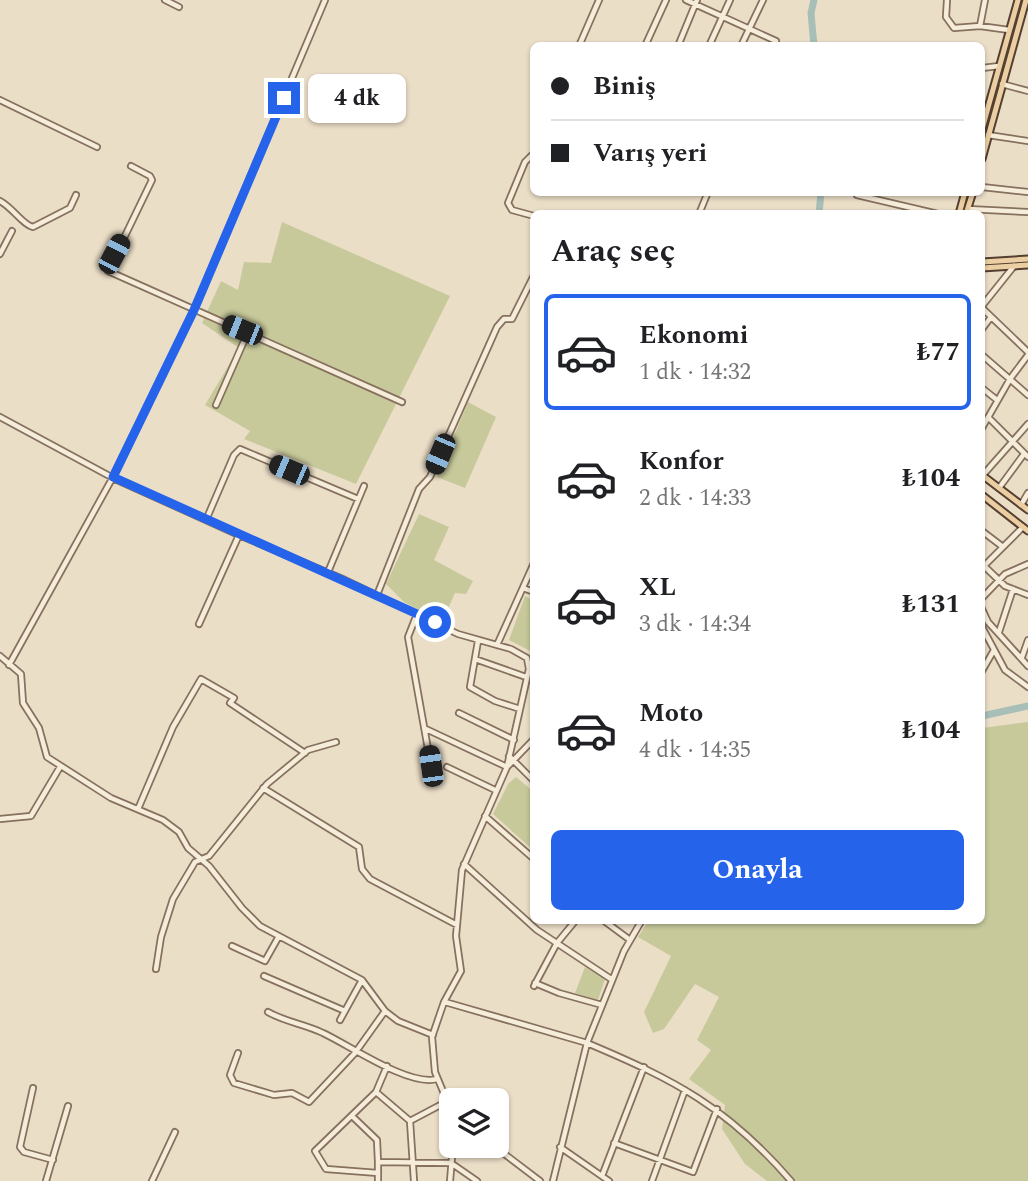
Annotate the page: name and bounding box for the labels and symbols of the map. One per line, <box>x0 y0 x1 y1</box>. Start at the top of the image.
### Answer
callout: 4 dk <box>308 74 406 122</box>
route end <box>268 82 300 114</box>
car <box>95 231 134 277</box>
car <box>219 312 266 348</box>
car <box>423 431 458 477</box>
car <box>266 452 313 488</box>
route start <box>419 606 451 638</box>
car <box>418 744 445 788</box>

